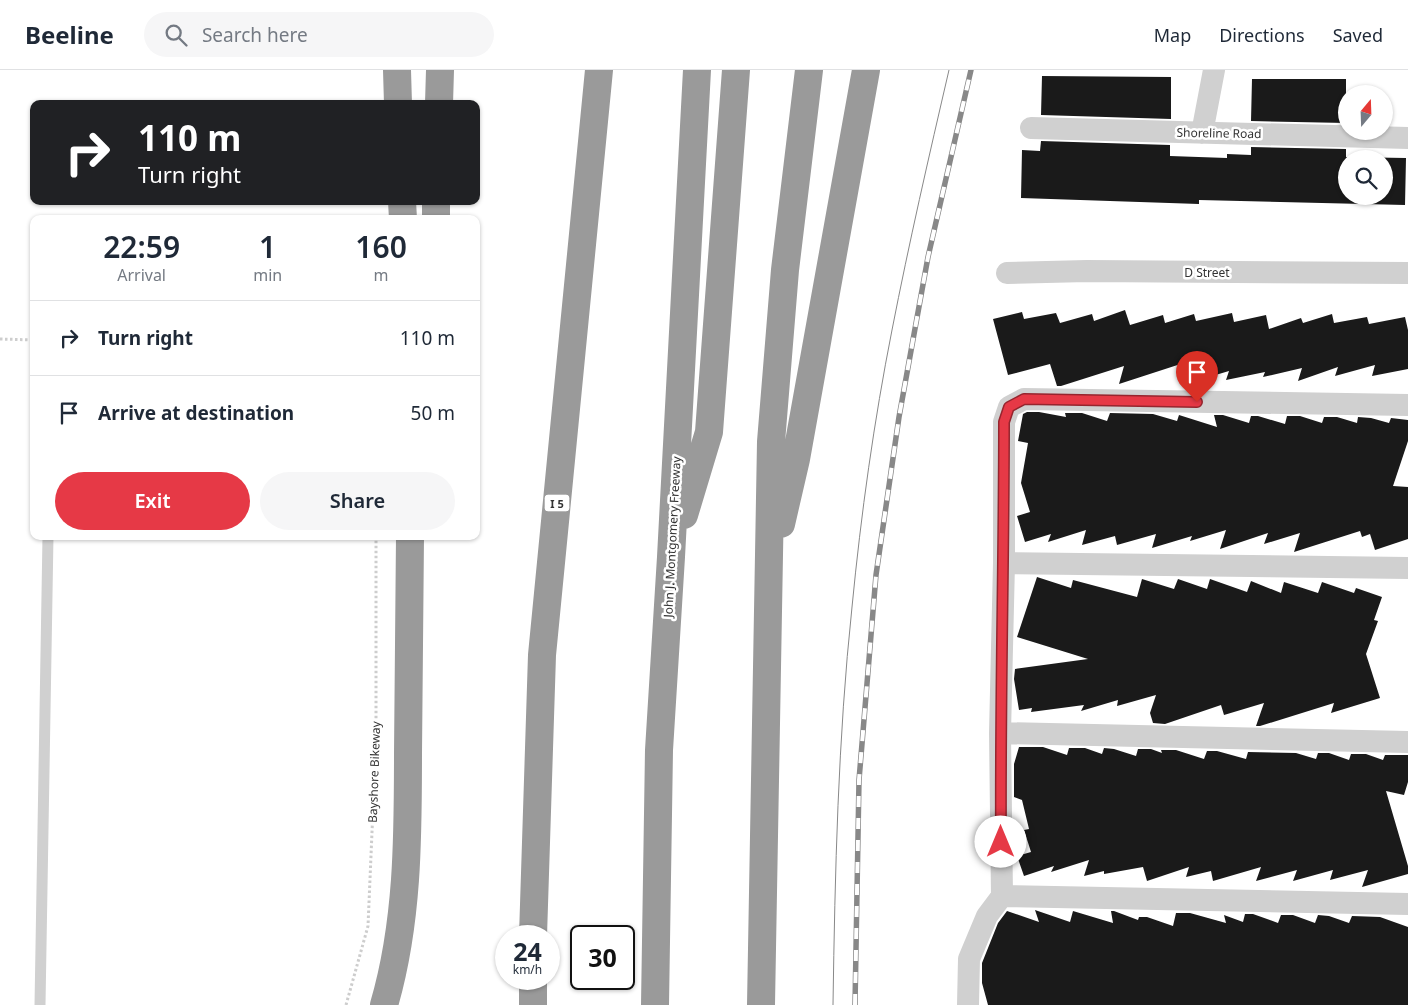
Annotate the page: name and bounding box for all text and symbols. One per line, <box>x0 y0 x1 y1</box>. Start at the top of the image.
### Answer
search box <box>144 12 494 57</box>
text: Beeline <box>25 18 114 51</box>
icon: search <box>162 21 190 49</box>
text: Search here <box>202 22 308 48</box>
text: Map <box>1154 23 1191 47</box>
text: Directions <box>1219 23 1305 47</box>
text: Saved <box>1333 23 1383 47</box>
north arrow <box>1338 85 1392 140</box>
map controls <box>1338 85 1393 205</box>
text: 110 m <box>138 114 241 161</box>
icon: right <box>55 120 120 185</box>
street label: Shoreline Road <box>1176 124 1262 142</box>
button: search <box>1338 150 1393 205</box>
text: Turn right <box>138 159 241 189</box>
text: 22:59 <box>103 226 180 267</box>
text: 1 <box>259 226 276 267</box>
text: 160 <box>355 226 407 267</box>
text: Arrival <box>117 264 166 286</box>
text: min <box>253 264 282 286</box>
text: m <box>374 264 389 286</box>
street label: D Street <box>1184 264 1230 281</box>
icon: right <box>55 324 83 352</box>
text: Turn right <box>98 325 193 351</box>
text: 110 m <box>400 325 455 351</box>
pin <box>1176 351 1218 402</box>
icon: arrive <box>1183 358 1211 386</box>
icon: arrive <box>55 399 83 427</box>
text: Arrive at destination <box>98 400 294 426</box>
text: 50 m <box>411 400 455 426</box>
street label: John J. Montgomery Freeway <box>659 455 685 619</box>
button: Exit <box>55 472 250 530</box>
button: Share <box>260 472 455 530</box>
road number: I 5 <box>544 494 570 512</box>
street label: Bayshore Bikeway <box>364 720 384 823</box>
position arrow <box>974 815 1026 867</box>
speed limit sign: 30 <box>570 925 635 990</box>
text: 24 <box>513 934 542 968</box>
text: km/h <box>513 961 542 978</box>

